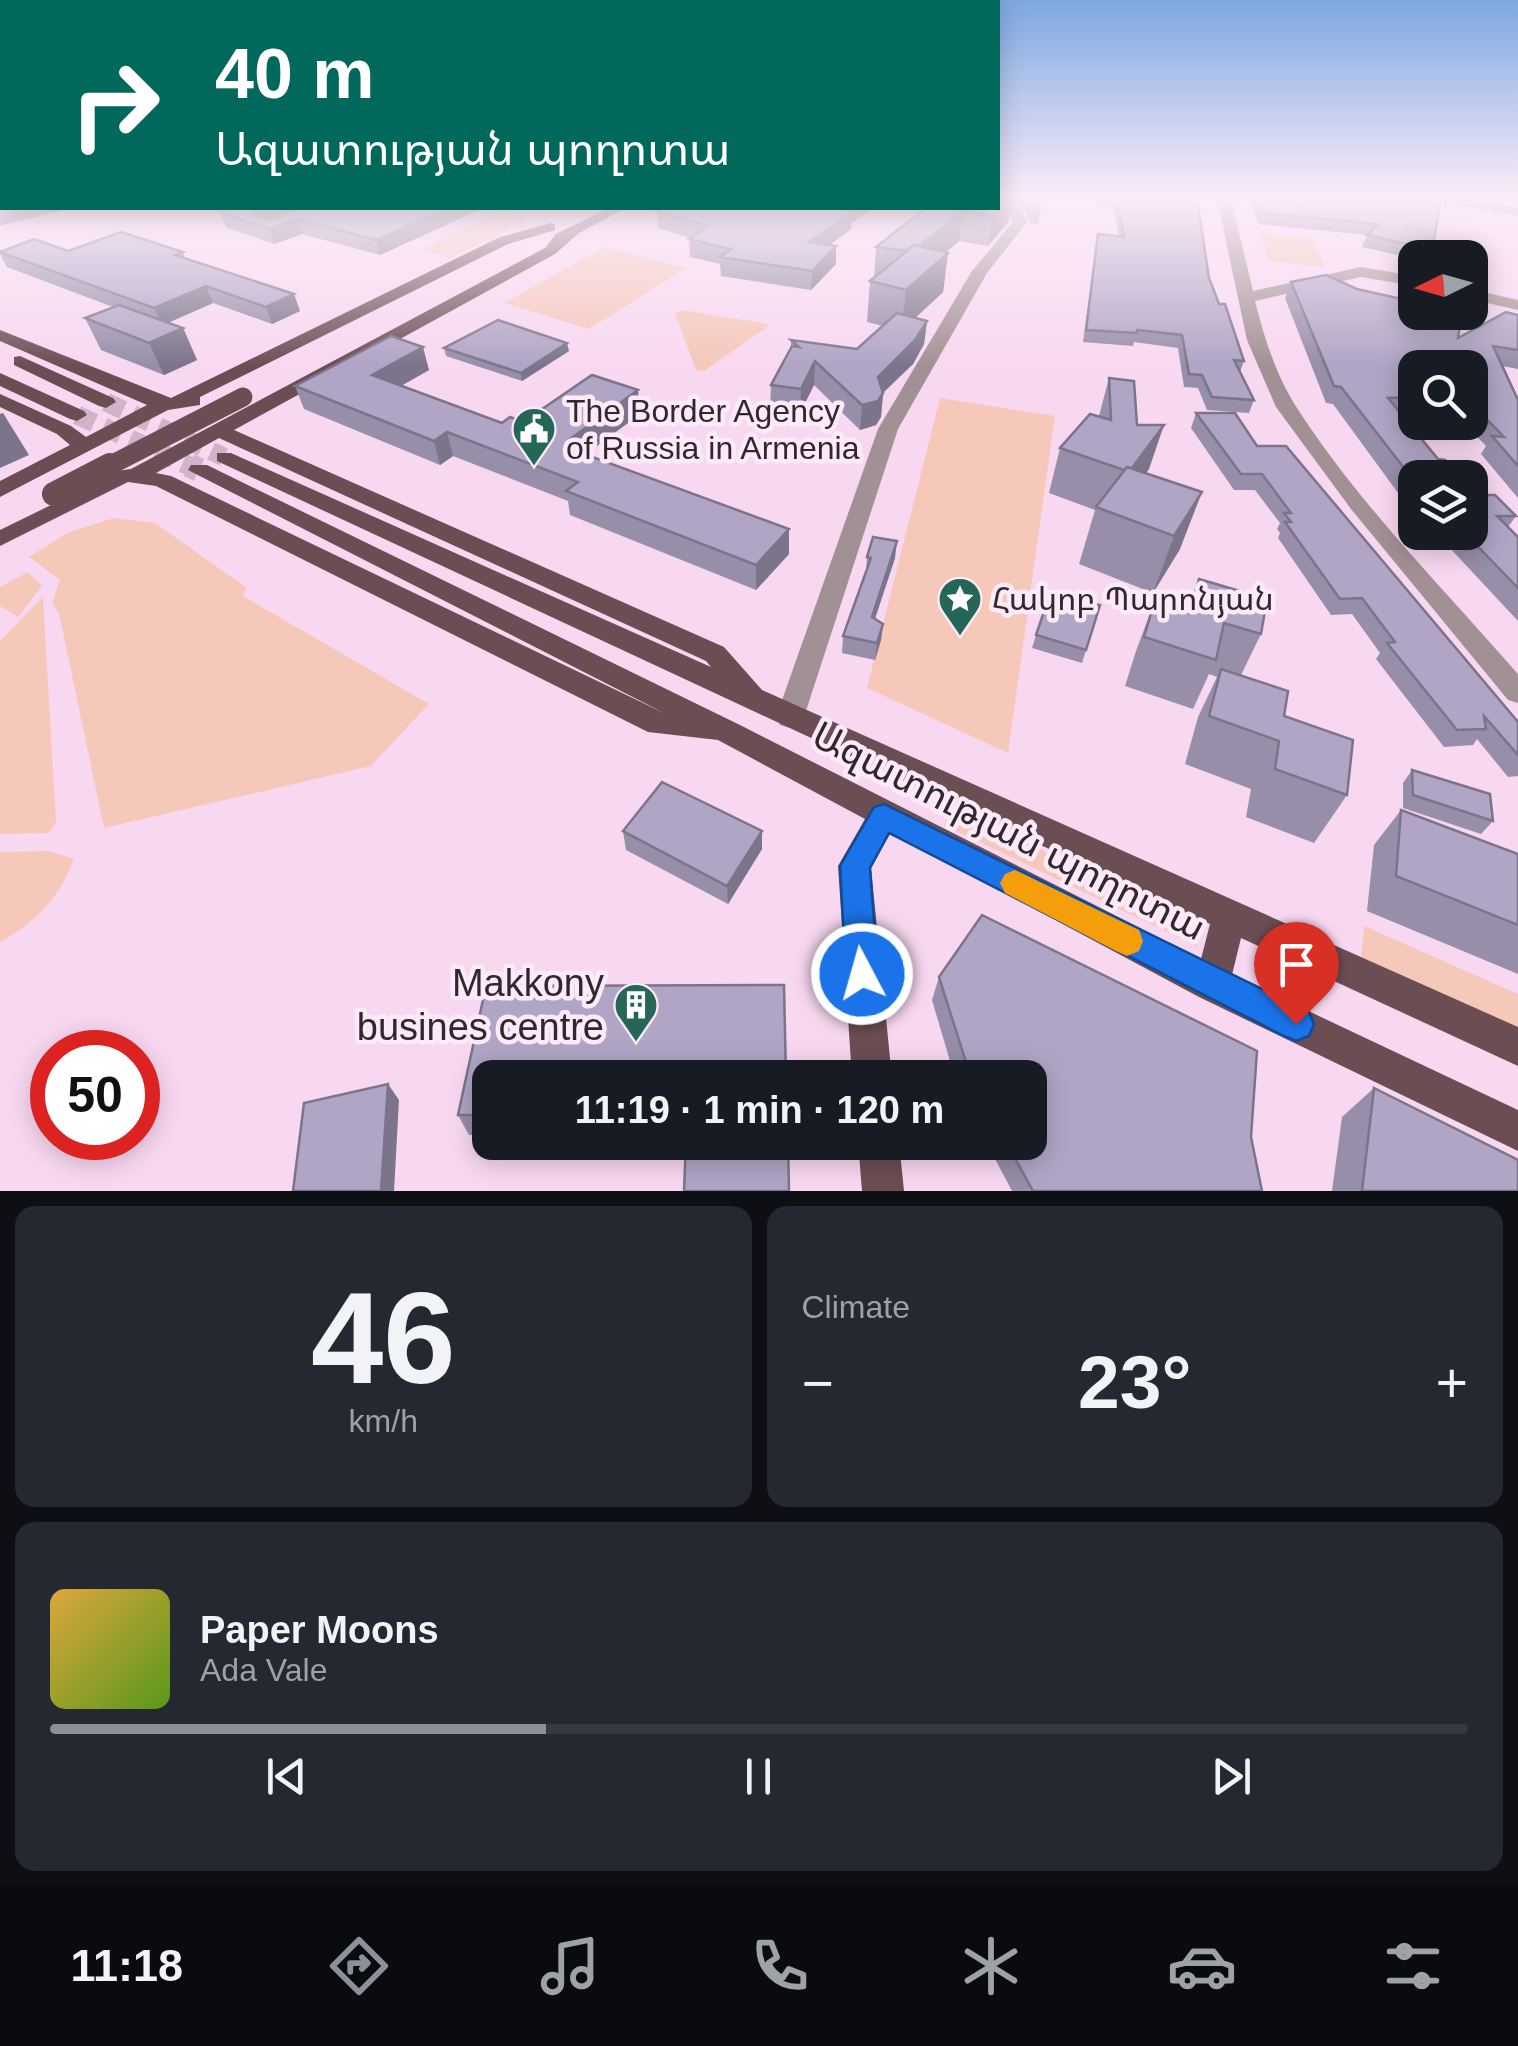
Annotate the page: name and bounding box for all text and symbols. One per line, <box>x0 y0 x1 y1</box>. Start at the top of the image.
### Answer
text: 40 m <box>215 35 375 113</box>
icon: right <box>50 40 180 170</box>
text: Ազատության պողոտա <box>215 124 731 175</box>
north arrow <box>1398 240 1488 330</box>
map controls <box>1398 240 1488 550</box>
button: search <box>1398 350 1488 440</box>
place label: The Border Agency of Russia in Armenia <box>566 393 860 466</box>
public building icon: The Border Agency of Russia in Armenia <box>511 406 557 467</box>
button: layers <box>1398 460 1488 550</box>
place icon: Հակոբ Պարոնյան <box>937 576 983 637</box>
place label: Հակոբ Պարոնյան <box>992 581 1274 618</box>
street label: Ազատության պողոտա <box>805 713 1212 949</box>
position arrow <box>810 922 914 1026</box>
pin <box>1254 922 1339 1025</box>
icon: arrive <box>1269 937 1324 992</box>
place label: Makkony busines centre <box>357 962 604 1048</box>
building icon: Makkony busines centre <box>613 982 659 1043</box>
speed limit sign: 50 <box>30 1030 160 1160</box>
text: 11:19 · 1 min · 120 m <box>575 1089 944 1131</box>
text: 46 <box>311 1265 456 1411</box>
text: Climate <box>802 1289 910 1325</box>
text: 23° <box>1078 1340 1191 1424</box>
text: − <box>802 1352 834 1414</box>
text: + <box>1436 1352 1468 1414</box>
text: km/h <box>349 1403 418 1439</box>
text: Paper Moons <box>200 1609 439 1651</box>
text: Ada Vale <box>200 1652 328 1688</box>
icon: previous <box>259 1749 314 1804</box>
icon: pause <box>731 1749 786 1804</box>
icon: next <box>1204 1749 1259 1804</box>
icon: directions <box>324 1931 394 2001</box>
icon: music <box>535 1931 605 2001</box>
icon: phone <box>745 1931 815 2001</box>
icon: climate <box>956 1931 1026 2001</box>
icon: car <box>1167 1931 1237 2001</box>
icon: filters <box>1378 1931 1448 2001</box>
text: 11:18 <box>70 1940 183 1991</box>

